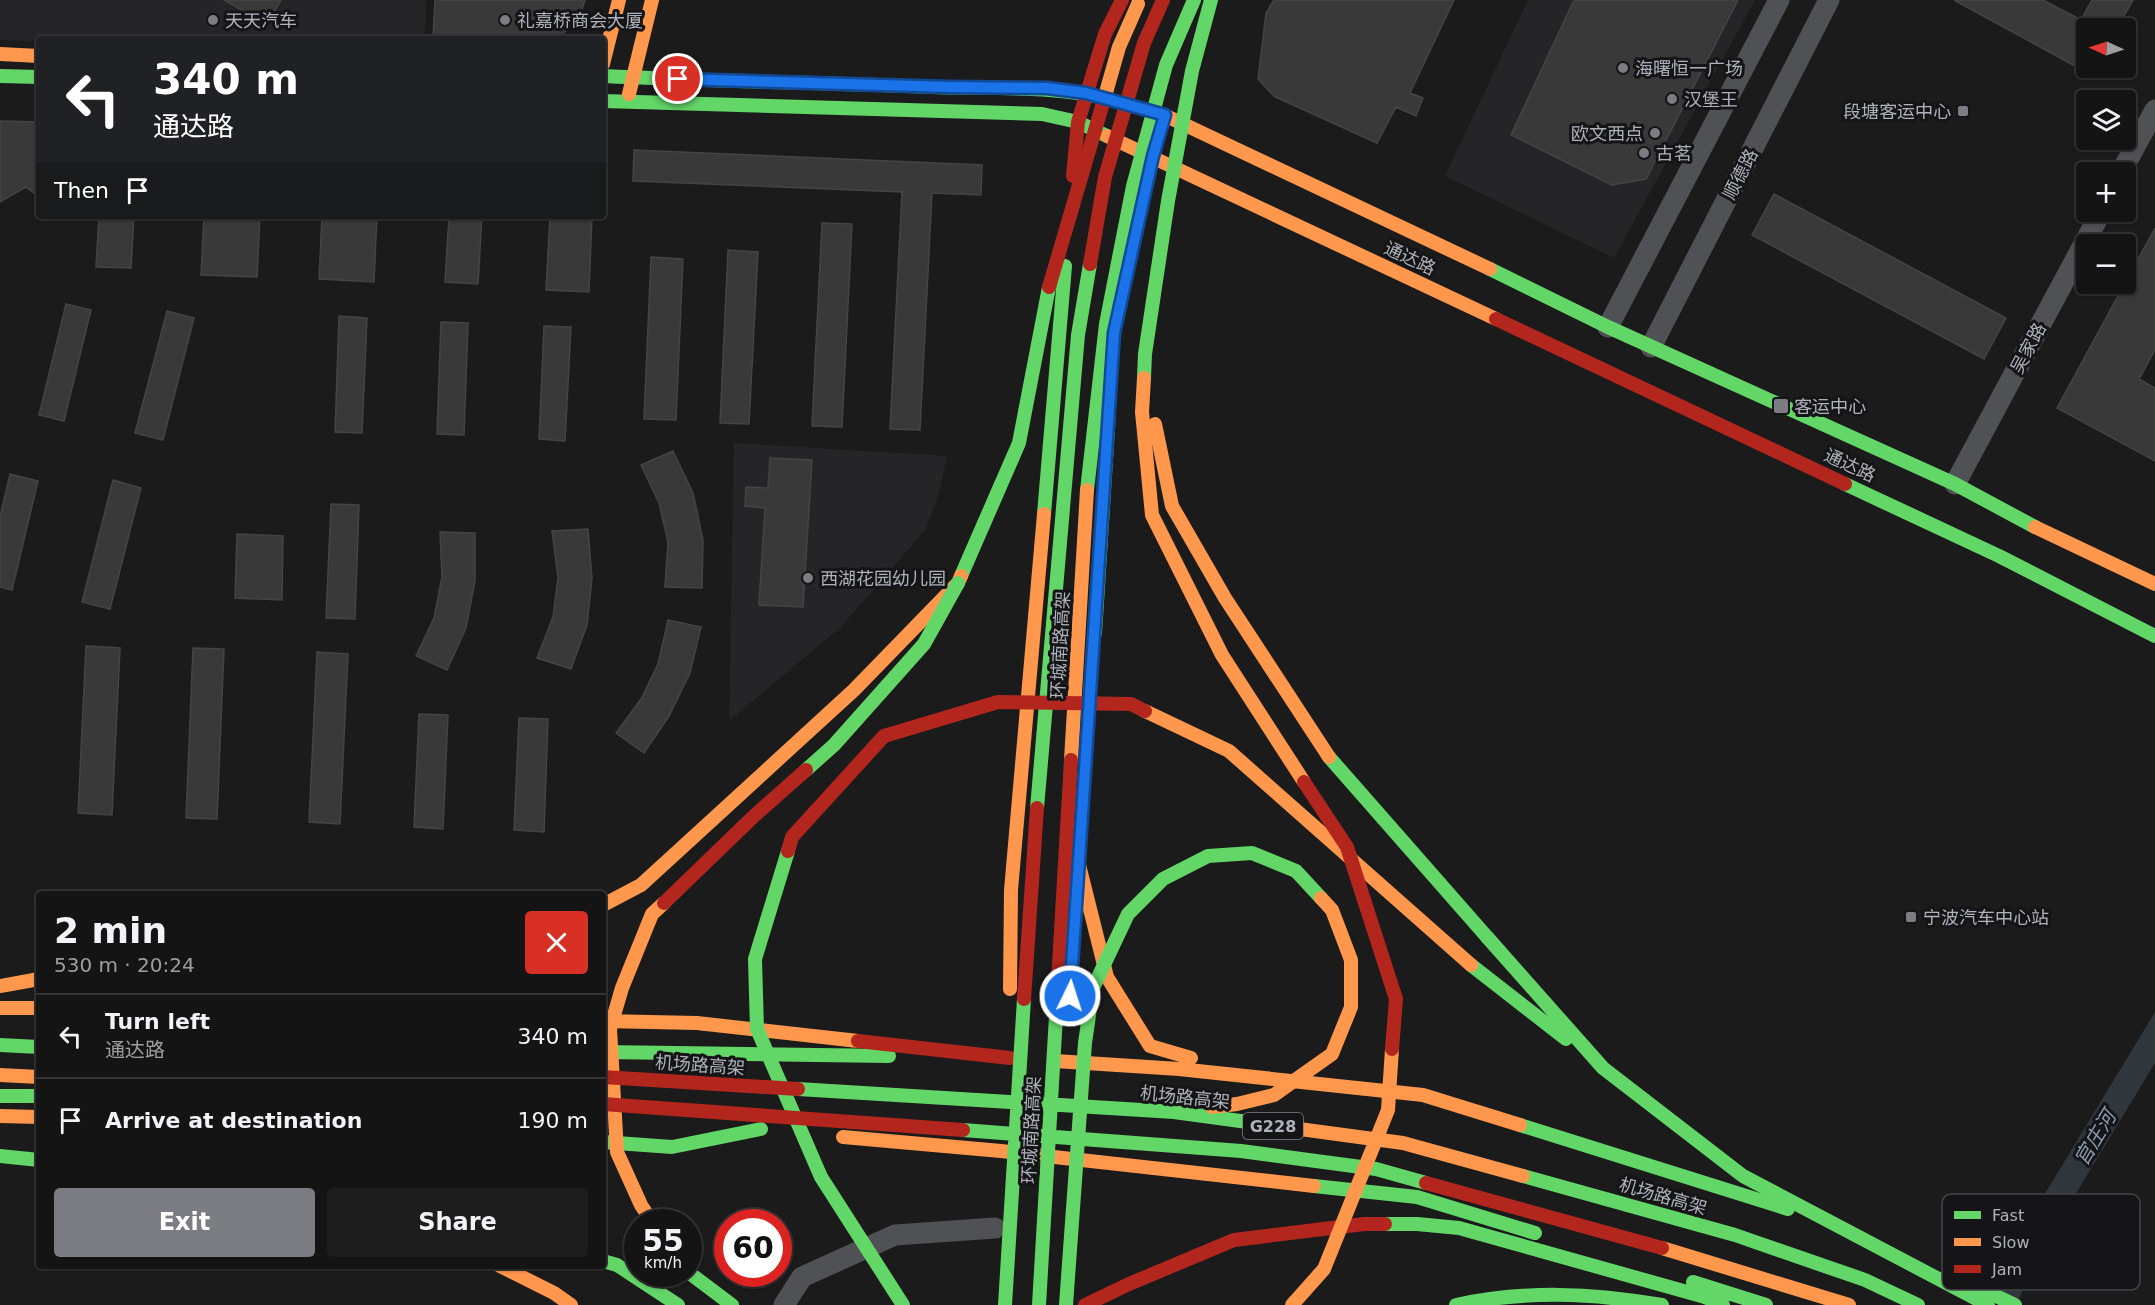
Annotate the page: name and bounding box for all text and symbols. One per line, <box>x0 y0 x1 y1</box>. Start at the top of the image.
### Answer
place label: 天天汽车 <box>225 10 297 31</box>
place label: 礼嘉桥商会大厦 <box>517 10 643 31</box>
marker: 天天汽车 <box>206 13 220 27</box>
marker: 礼嘉桥商会大厦 <box>498 13 512 27</box>
north arrow <box>2076 18 2136 78</box>
map controls <box>2076 18 2136 294</box>
pin <box>652 53 703 104</box>
text: 340 m <box>153 55 299 104</box>
place label: 海曙恒一广场 <box>1635 58 1743 79</box>
icon: left <box>54 60 132 138</box>
marker: 海曙恒一广场 <box>1616 61 1630 75</box>
icon: arrive <box>661 62 694 95</box>
place label: 汉堡王 <box>1684 89 1738 110</box>
button: layers <box>2076 90 2136 150</box>
marker: 汉堡王 <box>1665 92 1679 106</box>
place label: 段塘客运中心 <box>1843 101 1951 122</box>
marker: 段塘客运中心 <box>1956 104 1970 118</box>
text: 通达路 <box>153 111 234 142</box>
place label: 欧文西点 <box>1571 123 1643 144</box>
marker: 欧文西点 <box>1648 126 1662 140</box>
place label: 古茗 <box>1656 143 1692 164</box>
street label: 顺德路 <box>1718 145 1762 203</box>
marker: 古茗 <box>1637 146 1651 160</box>
button: + <box>2076 162 2136 222</box>
icon: arrive <box>121 174 154 207</box>
text: Then <box>54 178 109 203</box>
button: − <box>2076 234 2136 294</box>
street label: 通达路 <box>1381 237 1439 279</box>
street label: 吴家路 <box>2006 319 2050 377</box>
place label: 客运中心 <box>1794 396 1866 417</box>
marker: 客运中心 <box>1772 397 1790 415</box>
street label: 通达路 <box>1821 444 1879 486</box>
place label: 西湖花园幼儿园 <box>820 568 946 589</box>
marker: 西湖花园幼儿园 <box>801 571 815 585</box>
street label: 环城南路高架 <box>1047 591 1073 699</box>
place label: 宁波汽车中心站 <box>1923 907 2049 928</box>
text: 2 min <box>54 910 167 951</box>
marker: 宁波汽车中心站 <box>1904 910 1918 924</box>
button: close <box>525 911 588 974</box>
text: 530 m · 20:24 <box>54 953 195 977</box>
position arrow <box>1038 964 1102 1028</box>
text: Turn left <box>105 1009 210 1034</box>
icon: left <box>54 1020 87 1053</box>
text: 340 m <box>518 1024 588 1049</box>
text: 通达路 <box>105 1038 165 1062</box>
street label: 机场路高架 <box>654 1051 746 1079</box>
street label: 环城南路高架 <box>1018 1076 1044 1184</box>
street label: 机场路高架 <box>1139 1082 1231 1112</box>
water label: 官庄河 <box>2069 1103 2123 1170</box>
icon: arrive <box>54 1104 87 1137</box>
text: Arrive at destination <box>105 1108 362 1133</box>
text: 190 m <box>518 1108 588 1133</box>
road number: G228 <box>1243 1113 1303 1139</box>
street label: 机场路高架 <box>1617 1174 1709 1218</box>
button: Exit <box>54 1188 315 1257</box>
button: Share <box>327 1188 588 1257</box>
legend <box>1942 1194 2140 1290</box>
text: Fast <box>1992 1206 2024 1225</box>
speed limit sign: 60 <box>714 1209 792 1287</box>
text: 55 <box>642 1223 684 1258</box>
text: Slow <box>1992 1233 2029 1252</box>
text: km/h <box>644 1254 682 1272</box>
text: Jam <box>1991 1260 2022 1279</box>

